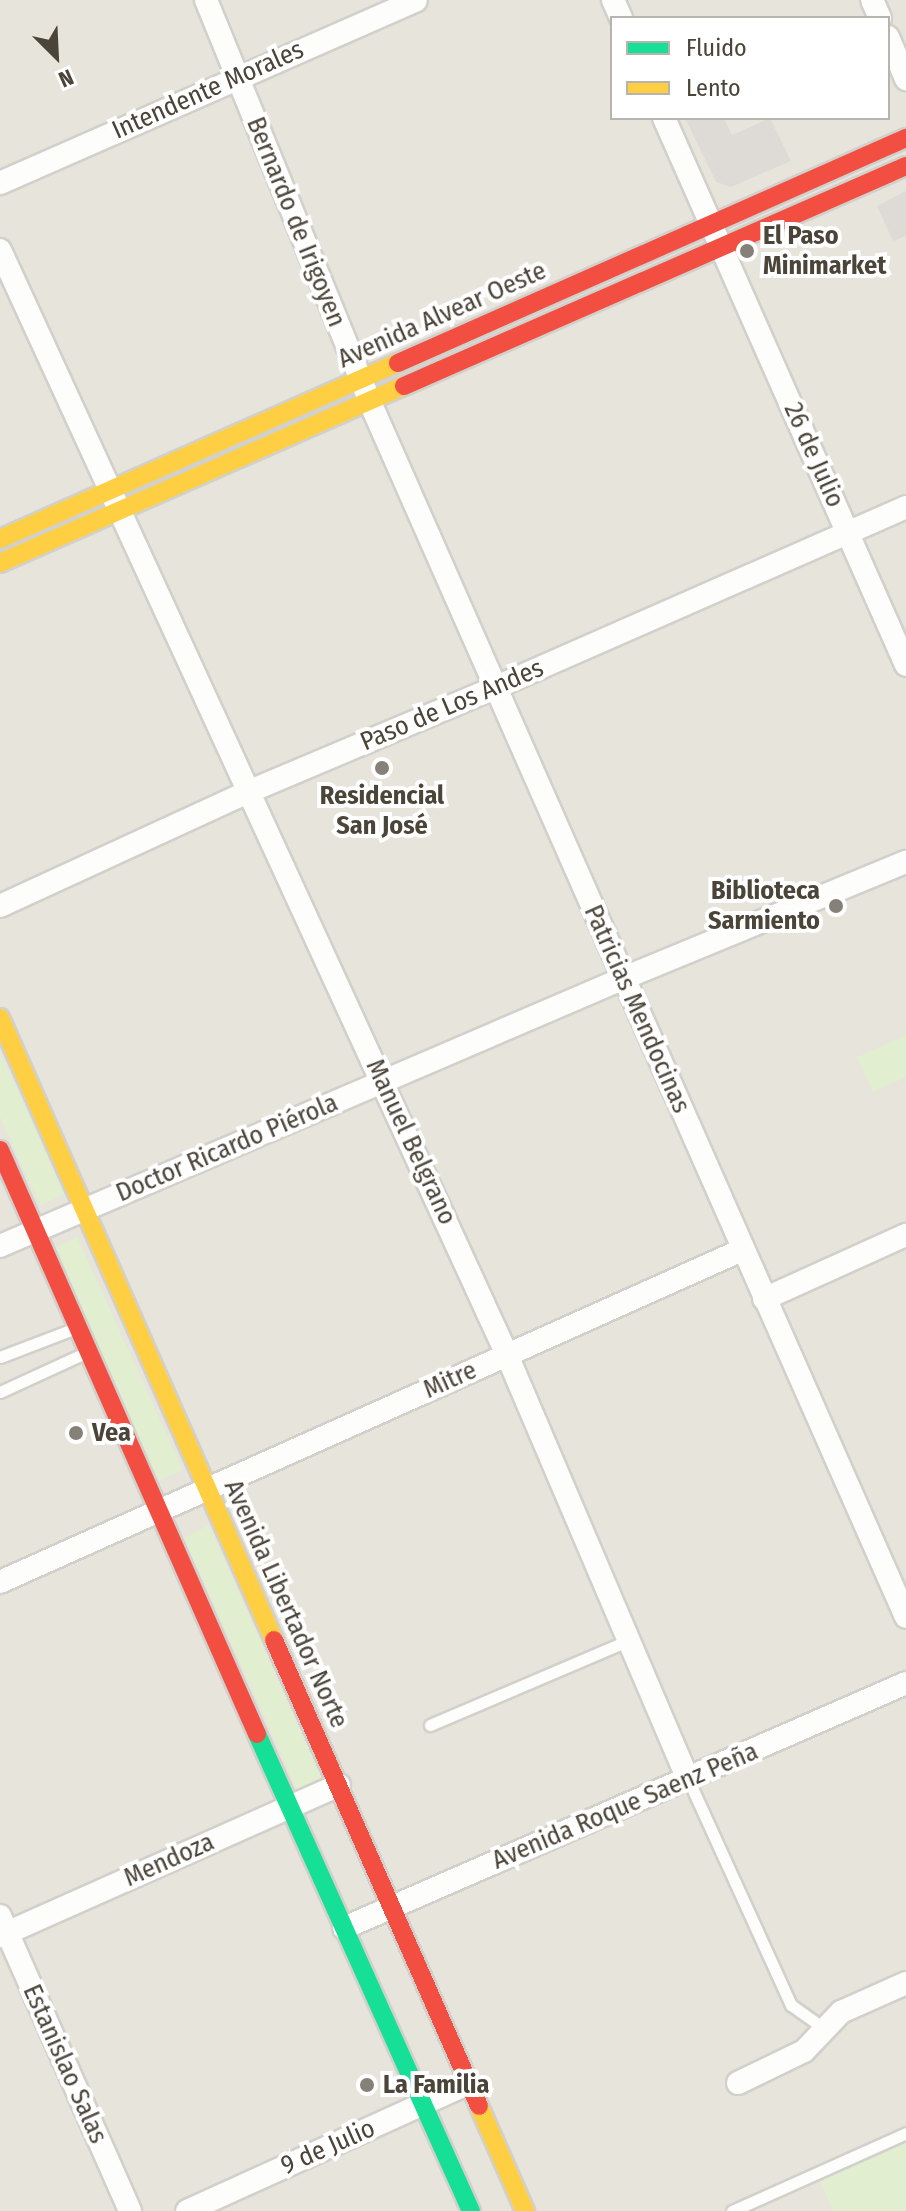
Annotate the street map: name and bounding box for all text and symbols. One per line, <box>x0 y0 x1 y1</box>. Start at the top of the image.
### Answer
north arrow <box>16 16 96 96</box>
legend <box>610 16 890 120</box>
street label: Intendente Morales <box>107 34 309 146</box>
text: Fluido <box>686 34 747 62</box>
text: N <box>54 63 77 93</box>
text: Lento <box>686 74 741 102</box>
street label: Bernardo de Irigoyen <box>240 113 352 331</box>
place label: El Paso Minimarket <box>763 220 886 282</box>
marker: El Paso Minimarket <box>738 242 756 260</box>
street label: Avenida Alvear Oeste <box>333 255 551 375</box>
street label: 26 de Julio <box>777 398 851 512</box>
street label: Paso de Los Andes <box>356 652 548 758</box>
marker: Residencial San José <box>373 759 391 777</box>
place label: Residencial San José <box>320 780 444 842</box>
place label: Biblioteca Sarmiento <box>708 875 820 936</box>
marker: Biblioteca Sarmiento <box>827 897 845 915</box>
street label: Patricias Mendocinas <box>577 900 697 1118</box>
street label: Manuel Belgrano <box>359 1054 463 1230</box>
street label: Doctor Ricardo Piérola <box>111 1087 343 1209</box>
street label: Mitre <box>419 1355 481 1405</box>
place label: Vea <box>92 1417 131 1449</box>
marker: Vea <box>67 1424 85 1442</box>
street label: Avenida Libertador Norte <box>217 1475 355 1733</box>
street label: Avenida Roque Saenz Peña <box>487 1736 763 1876</box>
street label: Mendoza <box>119 1826 219 1894</box>
street label: Estanislao Salas <box>16 1980 114 2148</box>
place label: La Familia <box>383 2069 489 2101</box>
marker: La Familia <box>358 2076 376 2094</box>
street label: 9 de Julio <box>276 2113 380 2181</box>

